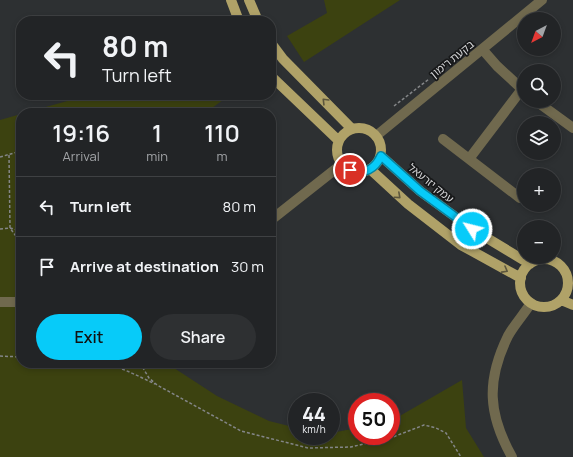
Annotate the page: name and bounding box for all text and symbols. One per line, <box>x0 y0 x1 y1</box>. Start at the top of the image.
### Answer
north arrow <box>517 12 561 56</box>
map controls <box>517 12 561 264</box>
text: 80 m <box>102 27 168 65</box>
icon: left <box>36 32 88 84</box>
street label: בקעת רימון <box>427 36 477 81</box>
text: Turn left <box>102 63 172 87</box>
button: search <box>517 64 561 108</box>
one-way arrow <box>322 98 329 106</box>
text: 19:16 <box>52 116 110 149</box>
text: 1 <box>152 116 162 149</box>
text: 110 <box>204 116 240 149</box>
button: layers <box>517 116 561 160</box>
text: Arrival <box>63 147 100 165</box>
text: min <box>146 147 168 165</box>
text: m <box>217 147 228 165</box>
pin <box>333 153 367 187</box>
icon: arrive <box>339 159 361 181</box>
street label: עמק יזרעאל <box>405 160 457 206</box>
button: + <box>517 168 561 212</box>
one-way arrow <box>394 191 401 198</box>
icon: left <box>36 196 58 218</box>
text: Turn left <box>70 196 132 217</box>
text: 80 m <box>222 196 256 217</box>
position arrow <box>451 208 493 250</box>
button: − <box>517 220 561 264</box>
icon: arrive <box>36 256 58 278</box>
text: Arrive at destination <box>70 256 219 277</box>
text: 30 m <box>231 256 264 277</box>
one-way arrow <box>501 265 508 272</box>
button: Exit <box>36 314 142 360</box>
button: Share <box>150 314 256 360</box>
speed limit sign: 50 <box>348 393 400 445</box>
text: 44 <box>302 400 326 427</box>
text: km/h <box>302 422 326 436</box>

